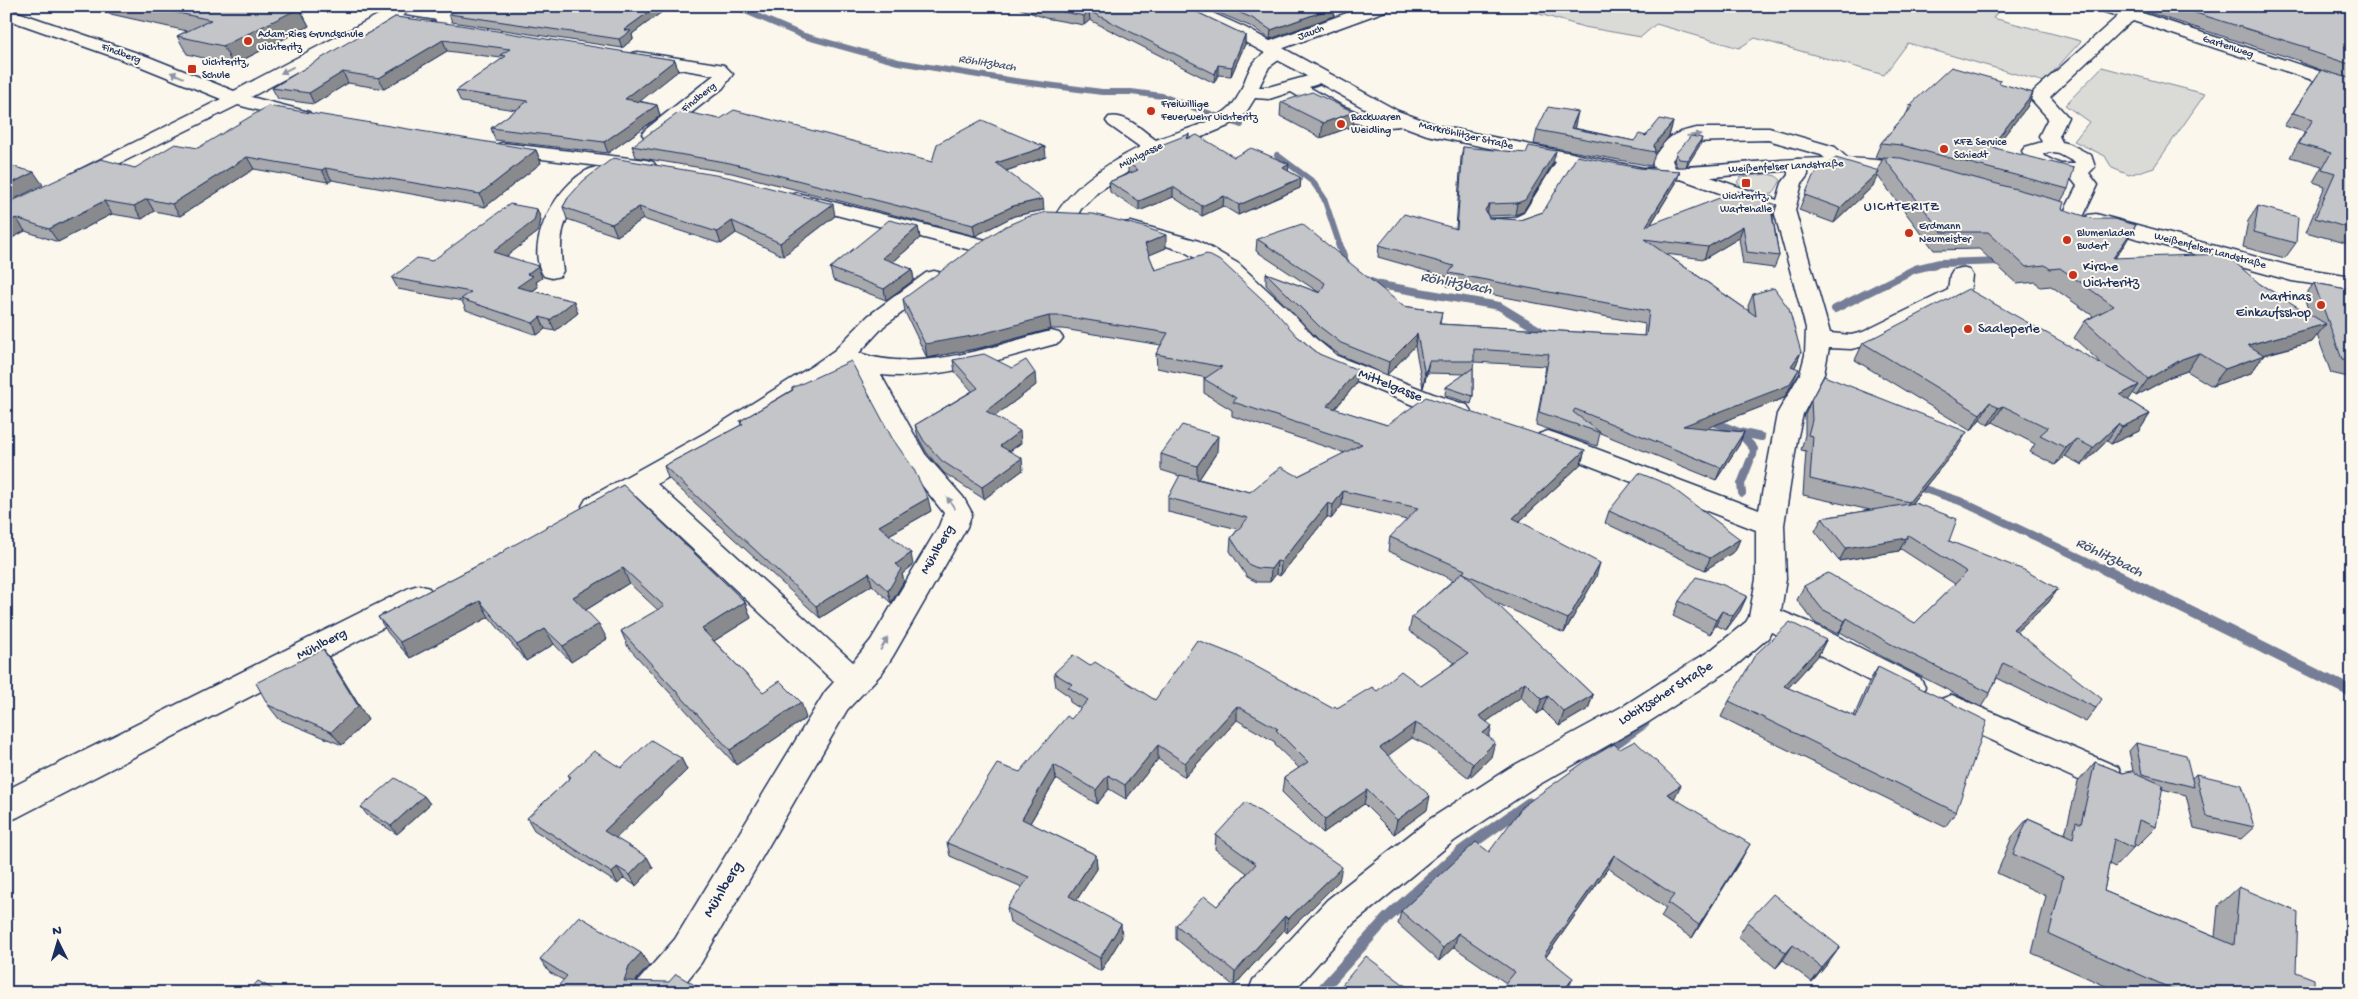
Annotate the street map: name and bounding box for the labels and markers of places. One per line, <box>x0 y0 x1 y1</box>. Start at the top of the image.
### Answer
place label: Adam-Ries Grundschule Uichteritz <box>258 29 364 54</box>
marker: Adam-Ries Grundschule Uichteritz <box>242 35 254 47</box>
place label: Uichteritz, Schule <box>202 57 250 82</box>
marker: Uichteritz, Schule <box>186 63 198 75</box>
place label: Freiwillige Feuerwehr Uichteritz <box>1160 99 1259 124</box>
marker: Freiwillige Feuerwehr Uichteritz <box>1145 105 1157 117</box>
place label: Backwaren Weidling <box>1350 112 1402 137</box>
marker: Backwaren Weidling <box>1335 118 1347 130</box>
place label: KFZ Service Schiedt <box>1954 137 2007 162</box>
marker: KFZ Service Schiedt <box>1938 143 1950 155</box>
marker: Uichteritz, Wartehalle <box>1740 177 1752 189</box>
place label: Uichteritz, Wartehalle <box>1720 191 1772 216</box>
place label: Erdmann Neumeister <box>1919 221 1972 246</box>
marker: Erdmann Neumeister <box>1903 227 1915 239</box>
place label: Blumenladen Budert <box>2076 228 2136 253</box>
marker: Blumenladen Budert <box>2061 234 2073 246</box>
place label: Kirche Uichteritz <box>2083 259 2140 292</box>
marker: Kirche Uichteritz <box>2067 269 2079 281</box>
place label: Martinas Einkaufsshop <box>2236 289 2312 322</box>
marker: Martinas Einkaufsshop <box>2315 299 2327 311</box>
place label: Saaleperle <box>1978 321 2041 338</box>
marker: Saaleperle <box>1962 323 1974 335</box>

